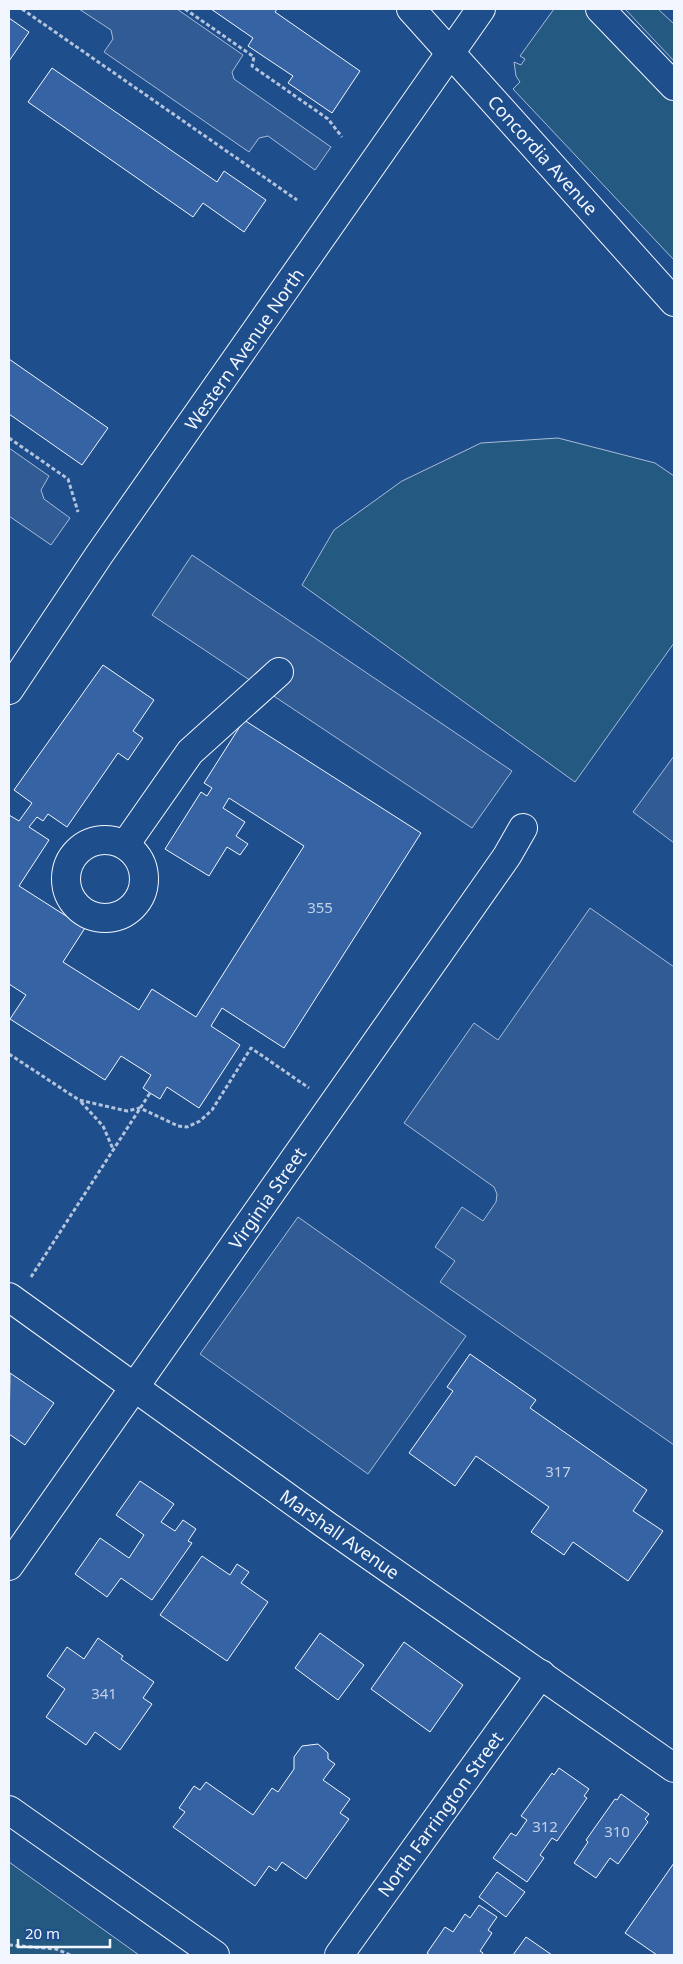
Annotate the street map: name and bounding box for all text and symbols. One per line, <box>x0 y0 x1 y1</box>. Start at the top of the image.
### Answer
street label: Concordia Avenue <box>483 90 603 220</box>
street label: Western Avenue North <box>179 263 309 435</box>
house number: 355 <box>307 897 333 917</box>
street label: Virginia Street <box>223 1142 311 1254</box>
house number: 317 <box>545 1461 571 1481</box>
street label: Marshall Avenue <box>275 1484 405 1584</box>
house number: 341 <box>91 1683 117 1703</box>
street label: North Farrington Street <box>372 1726 508 1902</box>
house number: 312 <box>532 1816 558 1836</box>
house number: 310 <box>604 1821 630 1841</box>
scale bar <box>18 1916 110 1948</box>
text: 20 m <box>25 1923 60 1943</box>

